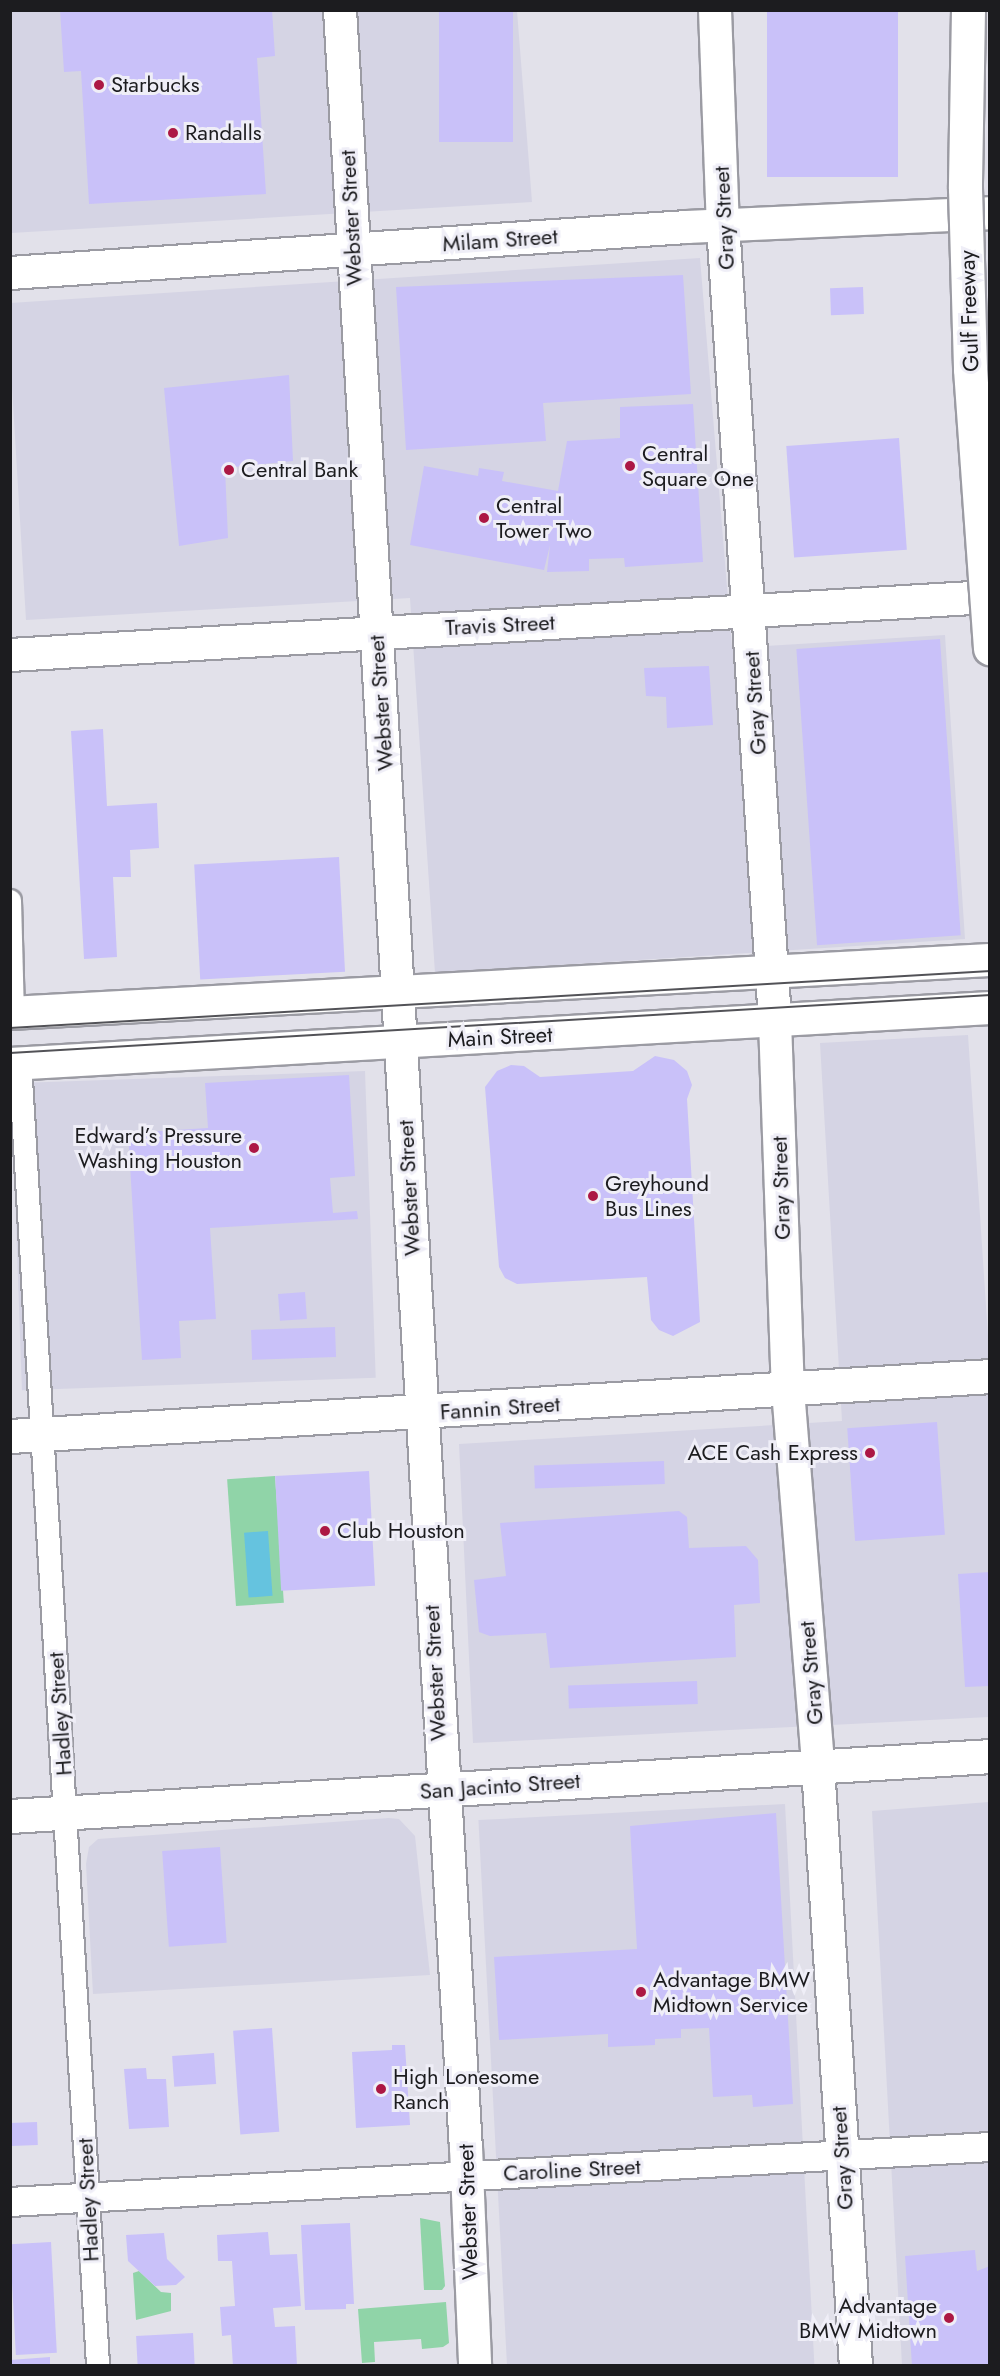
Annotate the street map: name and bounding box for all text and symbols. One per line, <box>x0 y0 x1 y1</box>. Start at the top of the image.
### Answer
place label: Starbucks <box>111 72 200 98</box>
marker: Starbucks <box>92 78 106 92</box>
place label: Randalls <box>185 120 262 146</box>
marker: Randalls <box>166 126 180 140</box>
street label: Webster Street <box>334 149 368 287</box>
street label: Gray Street <box>708 165 740 271</box>
street label: Milam Street <box>442 223 558 257</box>
street label: Gulf Freeway <box>954 250 984 372</box>
place label: Central Square One <box>642 440 754 492</box>
place label: Central Bank <box>241 457 358 483</box>
marker: Central Square One <box>623 459 637 473</box>
marker: Central Bank <box>222 463 236 477</box>
place label: Central Tower Two <box>496 492 592 544</box>
marker: Central Tower Two <box>477 511 491 525</box>
street label: Travis Street <box>444 609 556 641</box>
street label: Webster Street <box>363 634 399 772</box>
street label: Gray Street <box>738 650 772 756</box>
street label: Main Street <box>447 1021 553 1053</box>
street label: Webster Street <box>392 1119 426 1257</box>
place label: Edward’s Pressure Washing Houston <box>74 1122 242 1174</box>
street label: Gray Street <box>766 1136 796 1240</box>
marker: Edward’s Pressure Washing Houston <box>247 1141 261 1155</box>
place label: Greyhound Bus Lines <box>605 1170 709 1222</box>
marker: Greyhound Bus Lines <box>586 1189 600 1203</box>
street label: Fannin Street <box>439 1391 561 1425</box>
place label: ACE Cash Express <box>688 1440 858 1466</box>
marker: ACE Cash Express <box>863 1446 877 1460</box>
place label: Club Houston <box>337 1518 465 1544</box>
marker: Club Houston <box>318 1524 332 1538</box>
street label: Webster Street <box>418 1604 452 1742</box>
street label: Gray Street <box>793 1620 829 1726</box>
street label: Hadley Street <box>43 1651 77 1777</box>
street label: San Jacinto Street <box>419 1767 581 1805</box>
place label: Advantage BMW Midtown Service <box>653 1966 810 2018</box>
marker: Advantage BMW Midtown Service <box>634 1985 648 1999</box>
place label: High Lonesome Ranch <box>393 2063 539 2114</box>
marker: High Lonesome Ranch <box>374 2082 388 2096</box>
street label: Gray Street <box>825 2105 859 2211</box>
street label: Hadley Street <box>72 2138 104 2262</box>
street label: Webster Street <box>452 2144 484 2280</box>
street label: Caroline Street <box>503 2153 641 2187</box>
place label: Advantage BMW Midtown <box>799 2292 937 2344</box>
marker: Advantage BMW Midtown <box>942 2311 956 2325</box>

